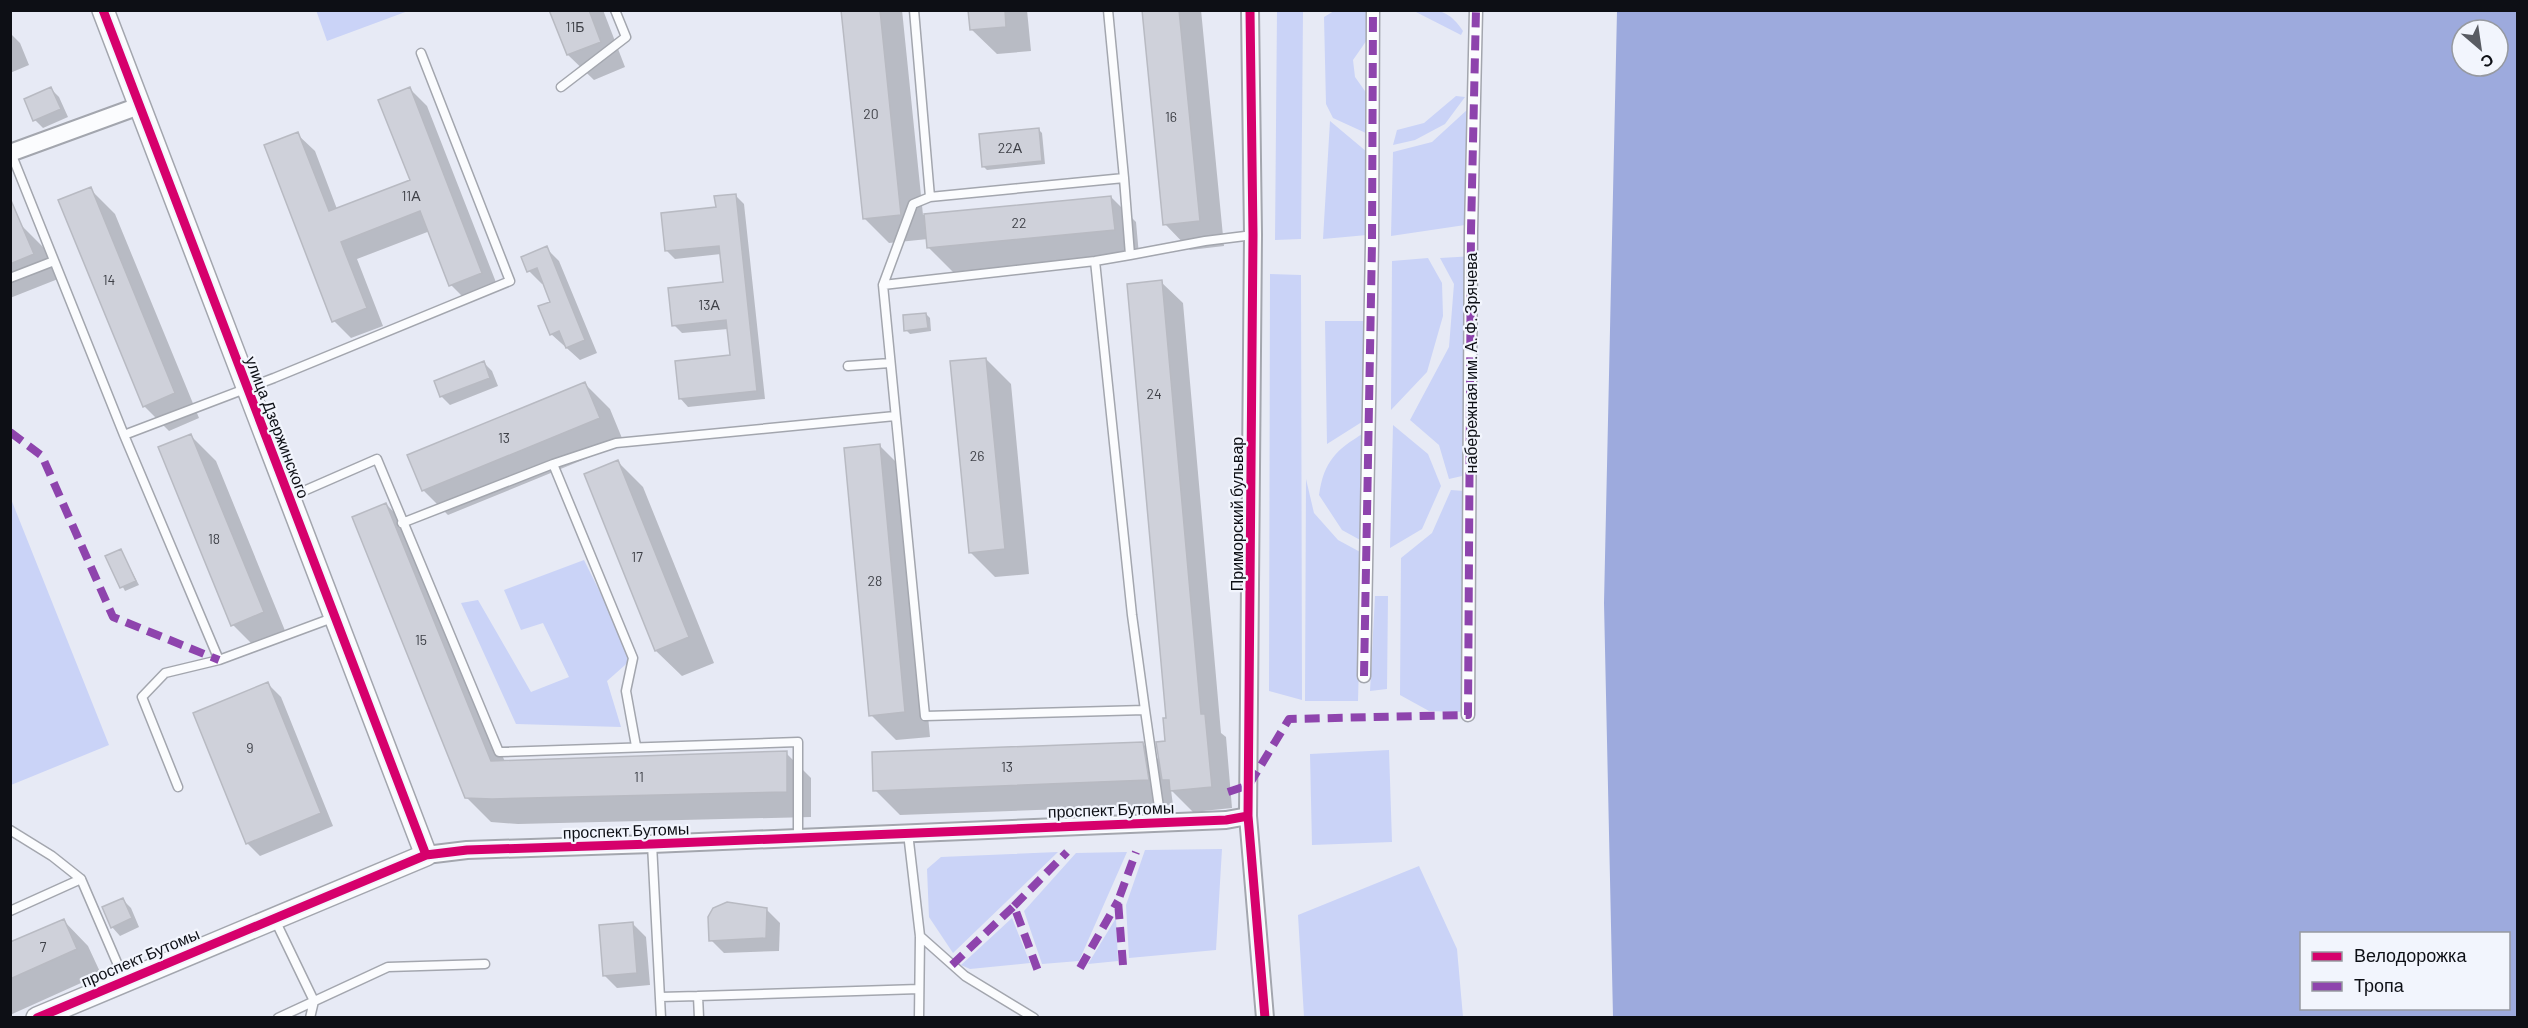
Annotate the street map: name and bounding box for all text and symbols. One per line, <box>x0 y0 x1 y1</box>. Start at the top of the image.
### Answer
house number: 11Б <box>565 18 585 35</box>
north arrow <box>2450 18 2510 78</box>
text: С <box>2477 50 2497 73</box>
house number: 20 <box>863 105 879 122</box>
house number: 16 <box>1165 108 1177 125</box>
house number: 22А <box>998 139 1023 156</box>
house number: 11А <box>401 187 421 204</box>
house number: 22 <box>1011 214 1027 231</box>
street label: набережная им. А. Ф. Зрячева <box>1461 253 1480 473</box>
house number: 14 <box>103 271 115 288</box>
house number: 13А <box>698 296 720 313</box>
street label: улица Дзержинского <box>242 353 314 501</box>
house number: 24 <box>1146 385 1162 402</box>
house number: 13 <box>498 429 510 446</box>
street label: Приморский бульвар <box>1227 437 1246 591</box>
house number: 26 <box>970 447 984 464</box>
house number: 18 <box>208 530 220 547</box>
house number: 17 <box>631 548 643 565</box>
house number: 28 <box>868 572 882 589</box>
house number: 15 <box>415 631 427 648</box>
house number: 9 <box>246 739 254 756</box>
house number: 13 <box>1001 758 1013 775</box>
house number: 11 <box>634 768 644 785</box>
street label: проспект Бутомы <box>1047 797 1175 821</box>
street label: проспект Бутомы <box>562 818 690 842</box>
street label: проспект Бутомы <box>78 924 202 990</box>
legend <box>2300 932 2510 1010</box>
house number: 7 <box>40 938 47 955</box>
text: Велодорожка <box>2354 944 2467 966</box>
text: Тропа <box>2354 974 2405 996</box>

